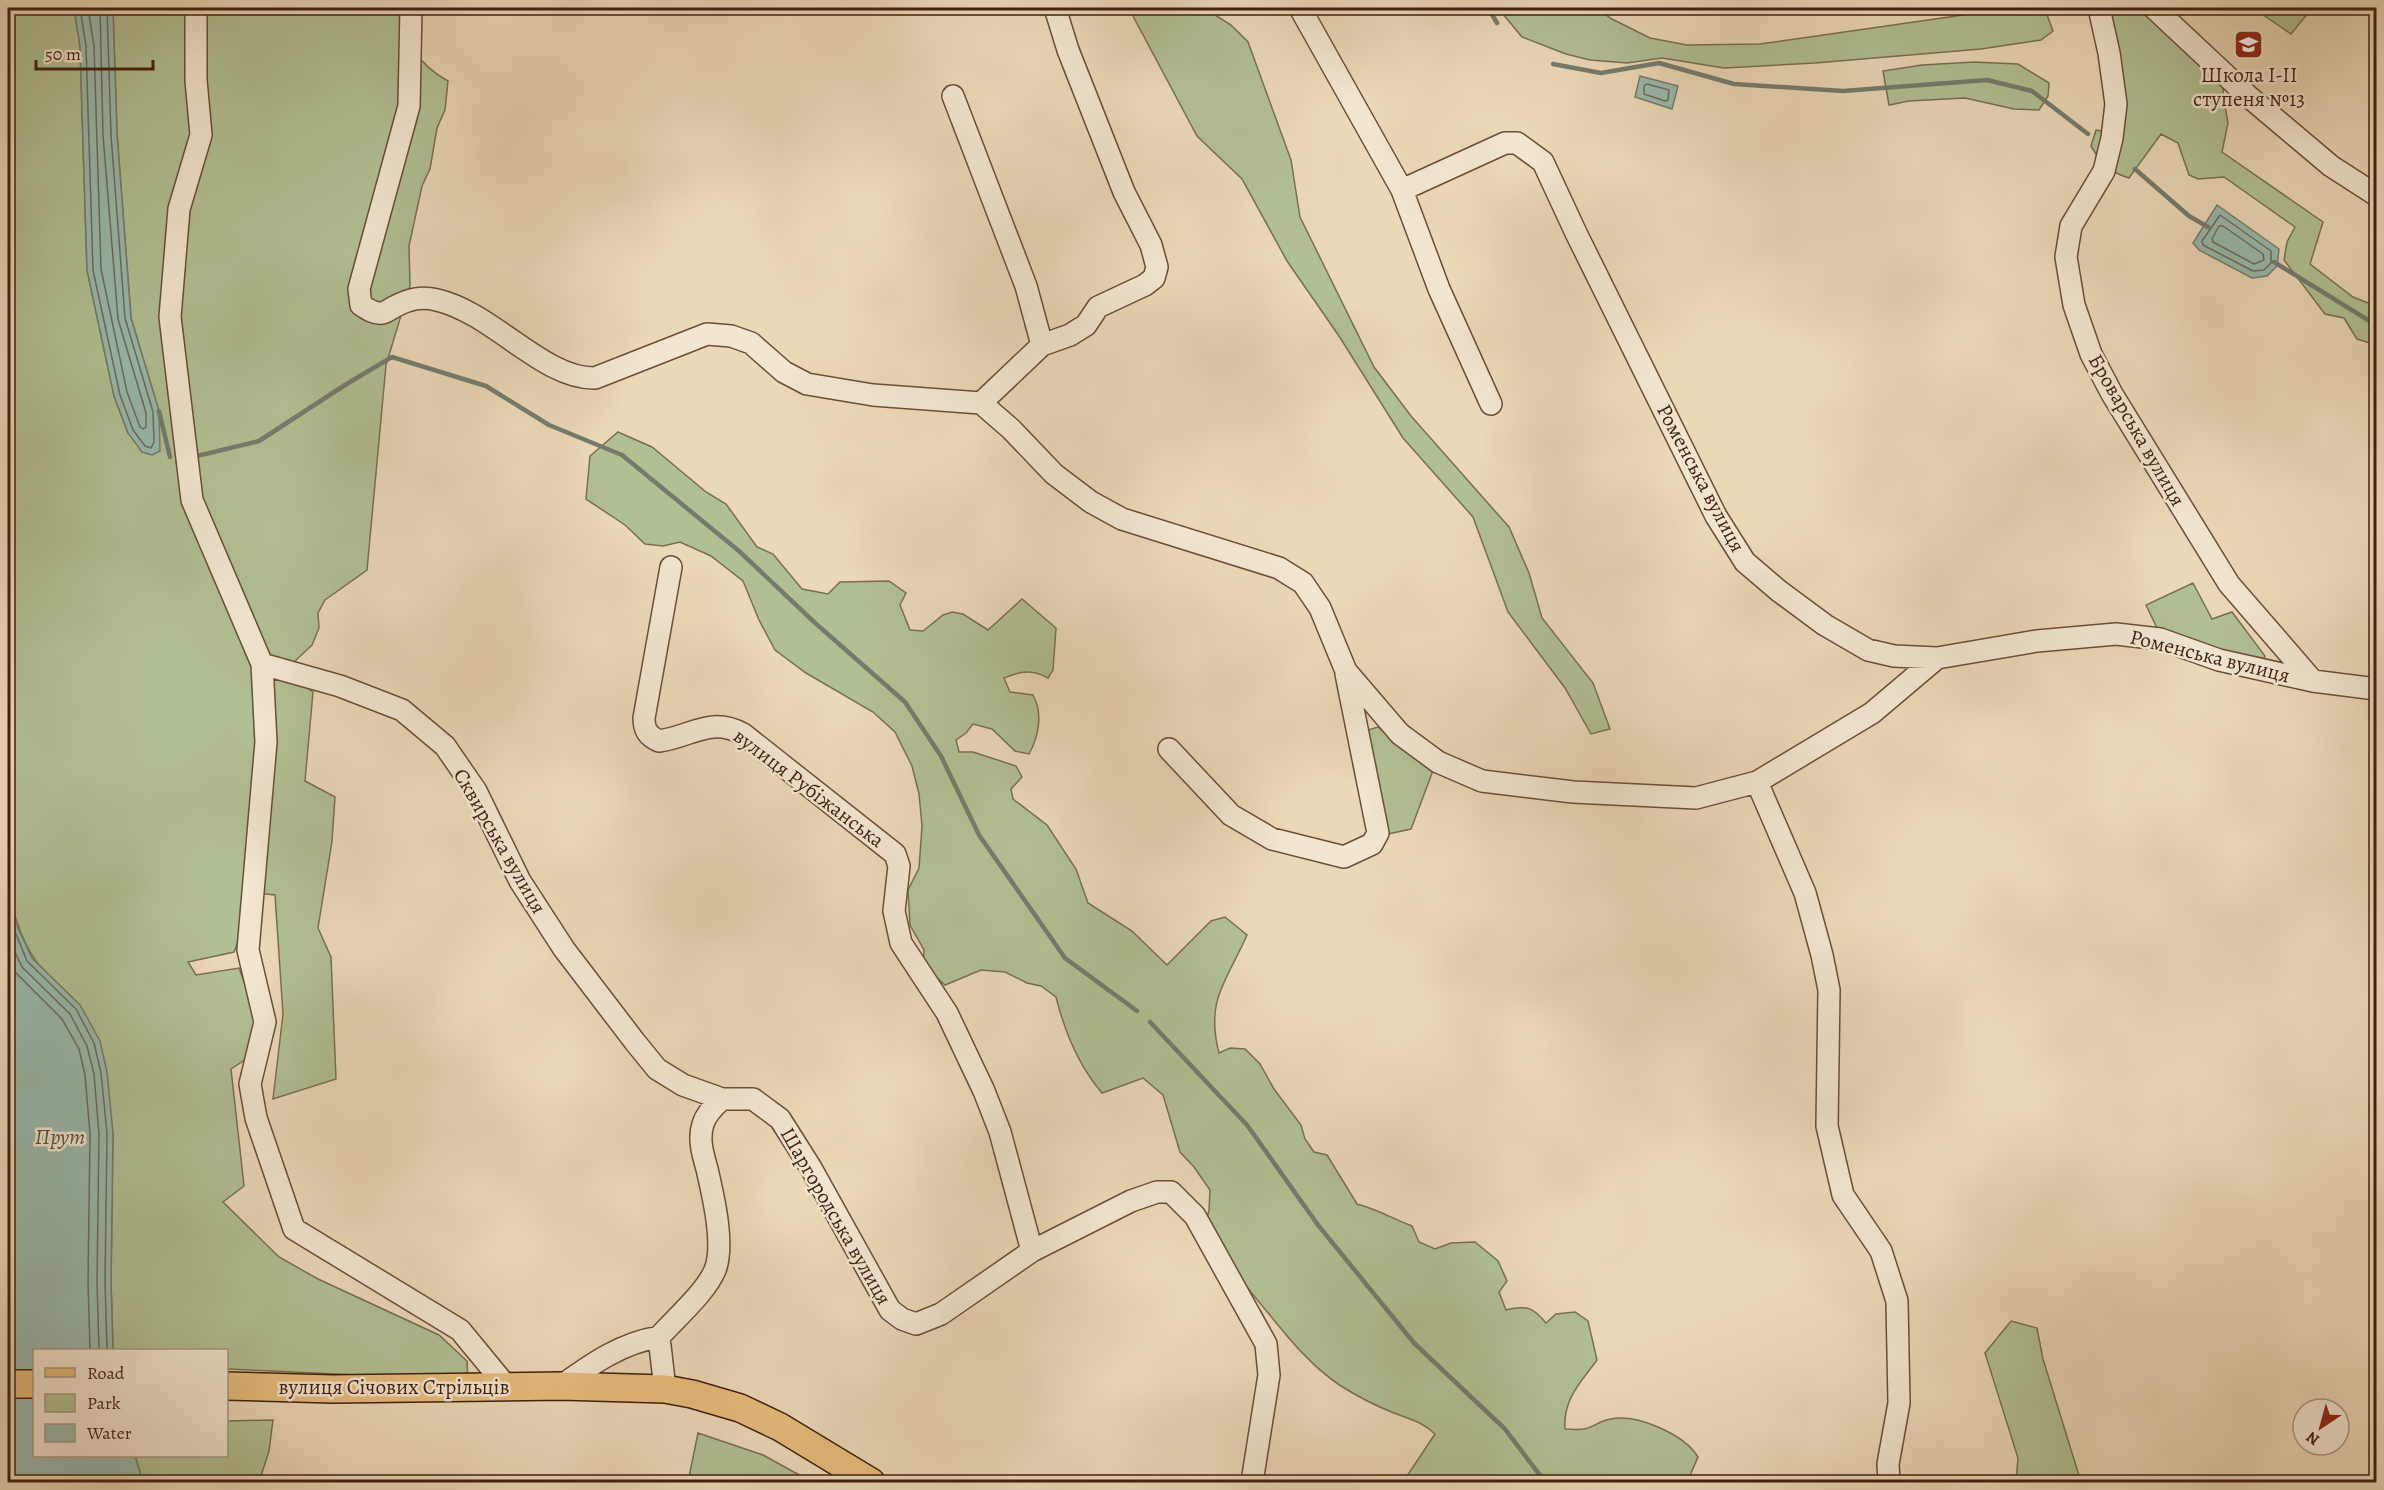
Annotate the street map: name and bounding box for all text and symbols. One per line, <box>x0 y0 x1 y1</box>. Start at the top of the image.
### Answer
school or university icon: Школа I-II ступеня №13 <box>2233 28 2265 60</box>
scale bar <box>36 33 153 71</box>
text: 50 m <box>45 42 81 66</box>
place label: Школа I-II ступеня №13 <box>2193 61 2305 113</box>
street label: Броварська вулиця <box>2082 349 2192 511</box>
street label: Роменська вулиця <box>1650 399 1752 557</box>
street label: Роменська вулиця <box>2127 623 2293 689</box>
street label: вулиця Рубіжанська <box>728 722 890 854</box>
street label: Сквирська вулиця <box>447 763 553 919</box>
water label: Прут <box>35 1122 85 1152</box>
street label: Шаргородська вулиця <box>774 1122 898 1310</box>
legend <box>33 1349 228 1457</box>
text: Road <box>87 1361 125 1385</box>
street label: вулиця Січових Стрільців <box>279 1373 509 1401</box>
text: Park <box>87 1391 121 1415</box>
north arrow <box>2291 1397 2351 1457</box>
text: Water <box>86 1421 132 1445</box>
text: N <box>2301 1426 2324 1451</box>

